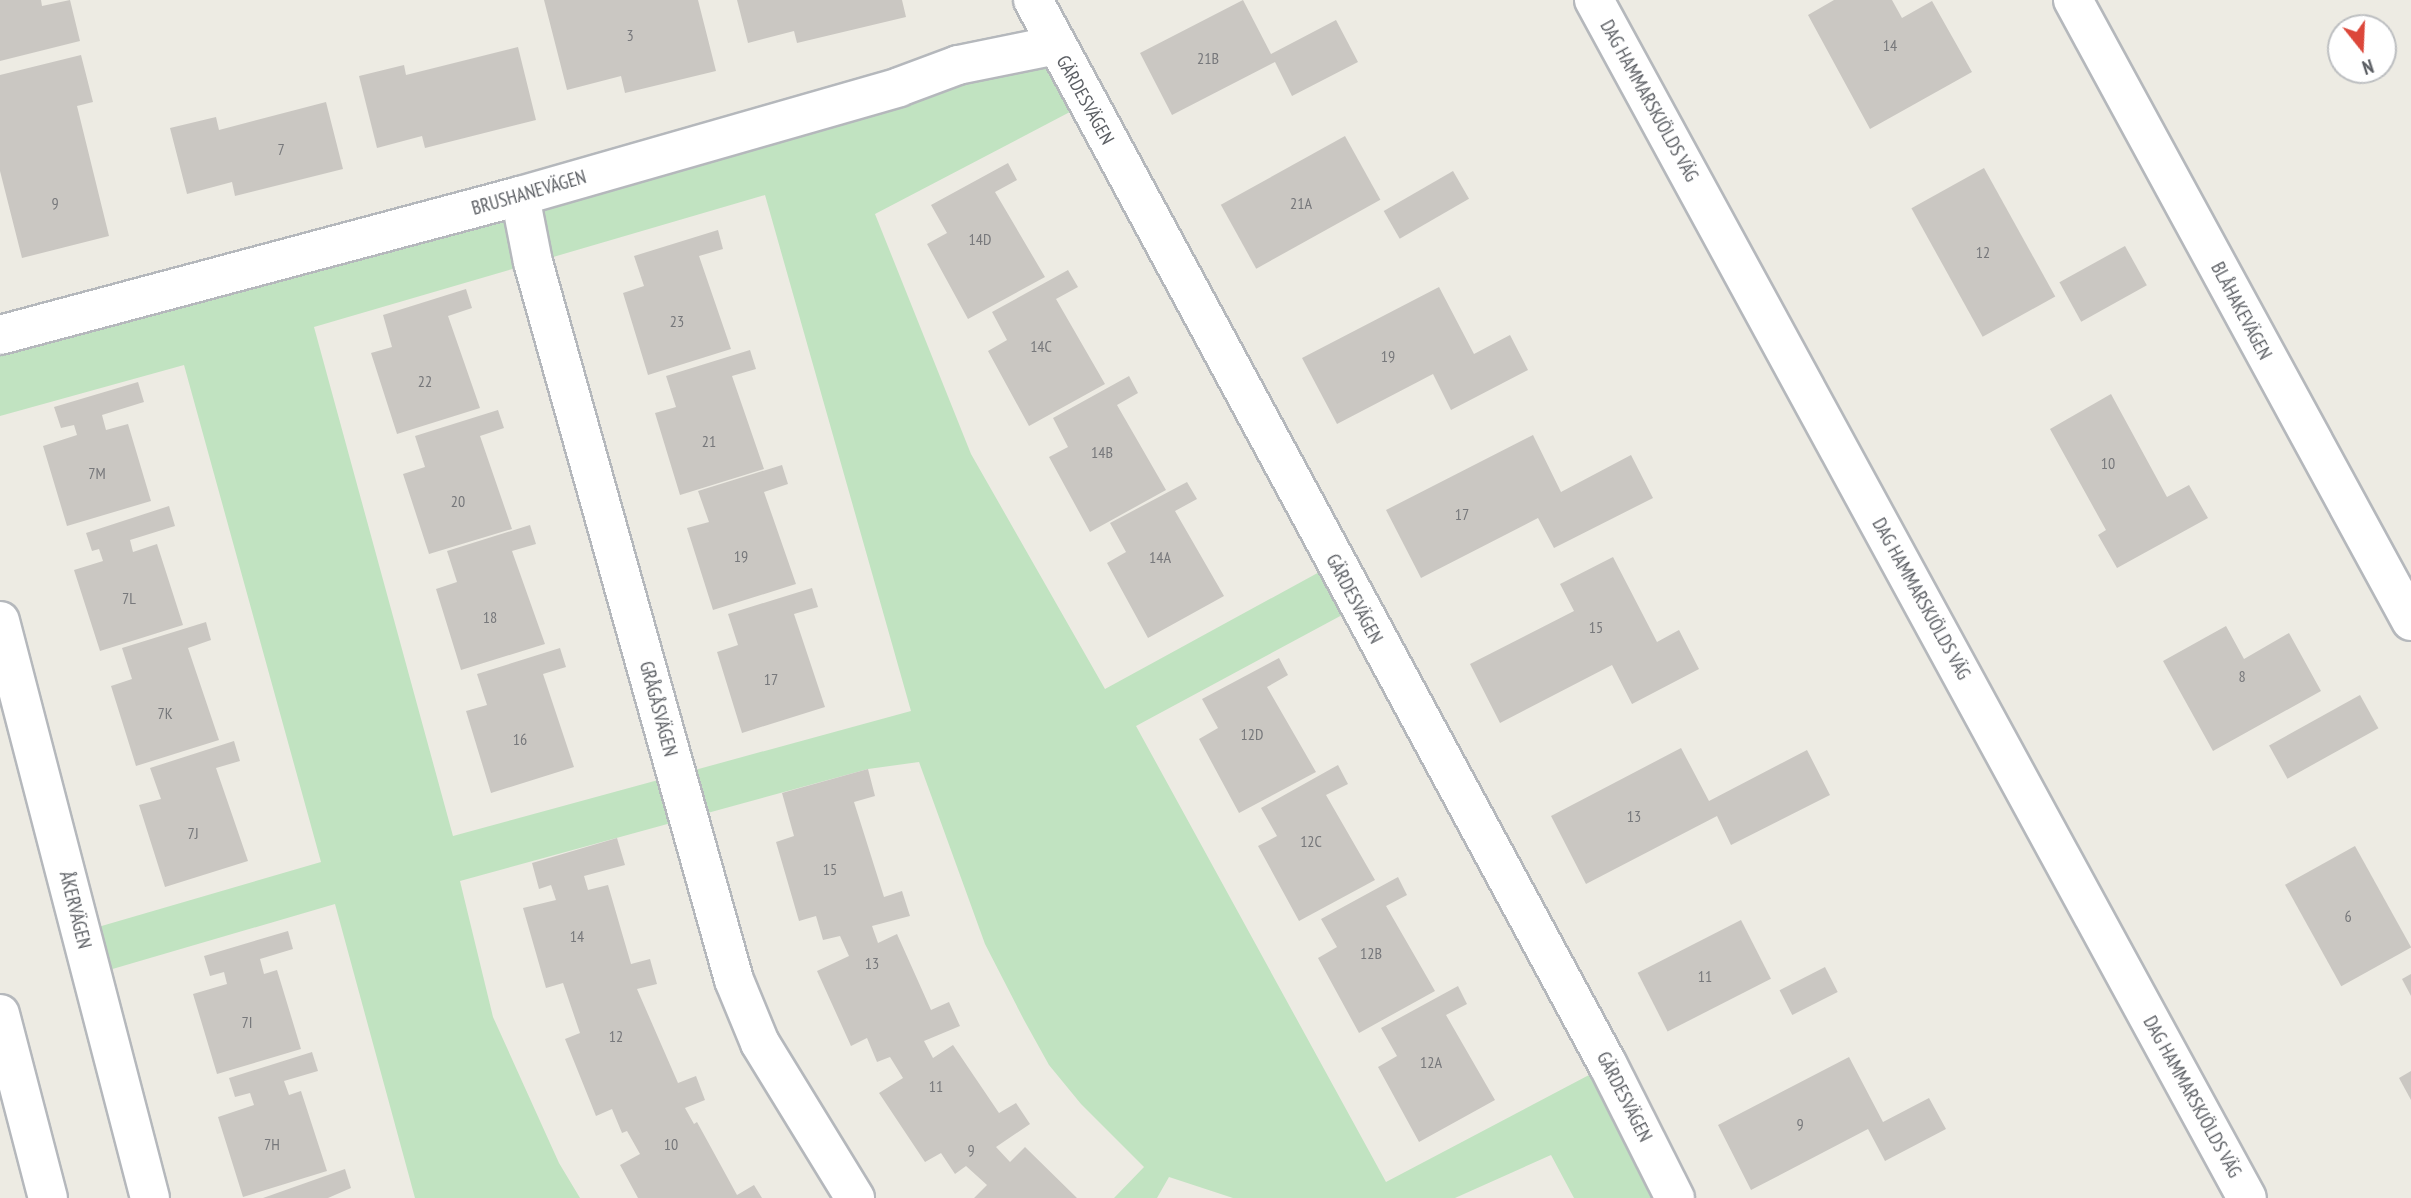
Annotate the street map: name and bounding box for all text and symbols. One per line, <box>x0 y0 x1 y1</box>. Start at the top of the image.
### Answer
north arrow <box>2327 14 2397 84</box>
street label: DAG HAMMARSKJÖLDS VÄG <box>1595 16 1703 186</box>
house number: 3 <box>626 25 634 45</box>
house number: 14 <box>1883 35 1897 55</box>
house number: 21B <box>1197 48 1219 68</box>
street label: GÄRDESVÄGEN <box>1051 52 1119 148</box>
text: N <box>2359 54 2376 80</box>
house number: 7 <box>277 139 285 159</box>
street label: BRUSHANEVÄGEN <box>469 166 589 220</box>
house number: 9 <box>51 193 59 213</box>
house number: 21A <box>1290 193 1312 213</box>
house number: 14D <box>969 229 991 249</box>
house number: 12 <box>1976 242 1990 262</box>
street label: BLÅHAKEVÄGEN <box>2206 258 2276 364</box>
house number: 23 <box>670 311 684 331</box>
house number: 14C <box>1030 336 1052 356</box>
house number: 19 <box>1381 346 1395 366</box>
house number: 22 <box>418 371 432 391</box>
house number: 21 <box>702 431 716 451</box>
house number: 14B <box>1091 442 1113 462</box>
house number: 10 <box>2101 453 2115 473</box>
house number: 7M <box>88 463 106 483</box>
house number: 20 <box>451 491 465 511</box>
house number: 17 <box>1455 504 1469 524</box>
street label: DAG HAMMARSKJÖLDS VÄG <box>1867 514 1975 684</box>
house number: 19 <box>734 546 748 566</box>
house number: 14A <box>1149 547 1171 567</box>
street label: GÄRDESVÄGEN <box>1321 550 1387 648</box>
house number: 7L <box>122 588 136 608</box>
house number: 18 <box>483 607 497 627</box>
house number: 15 <box>1589 617 1603 637</box>
street label: GRÅGÅSVÄGEN <box>634 659 682 759</box>
house number: 8 <box>2238 666 2246 686</box>
house number: 17 <box>764 669 778 689</box>
house number: 7K <box>157 703 173 723</box>
house number: 12D <box>1241 724 1263 744</box>
house number: 16 <box>513 729 527 749</box>
house number: 13 <box>1627 806 1641 826</box>
house number: 7J <box>187 823 199 843</box>
house number: 12C <box>1300 831 1322 851</box>
house number: 15 <box>823 859 837 879</box>
street label: ÅKERVÄGEN <box>54 869 96 951</box>
house number: 6 <box>2344 906 2352 926</box>
house number: 14 <box>570 926 584 946</box>
house number: 12B <box>1360 943 1382 963</box>
house number: 13 <box>865 953 879 973</box>
house number: 11 <box>1698 966 1712 986</box>
house number: 7I <box>242 1012 252 1032</box>
street label: DAG HAMMARSKJÖLDS VÄG <box>2138 1012 2246 1182</box>
house number: 12 <box>609 1026 623 1046</box>
street label: GÄRDESVÄGEN <box>1592 1048 1656 1146</box>
house number: 12A <box>1420 1052 1442 1072</box>
house number: 11 <box>929 1076 943 1096</box>
house number: 9 <box>1796 1114 1804 1134</box>
house number: 7H <box>264 1134 280 1154</box>
house number: 10 <box>664 1134 678 1154</box>
house number: 9 <box>967 1140 975 1160</box>

